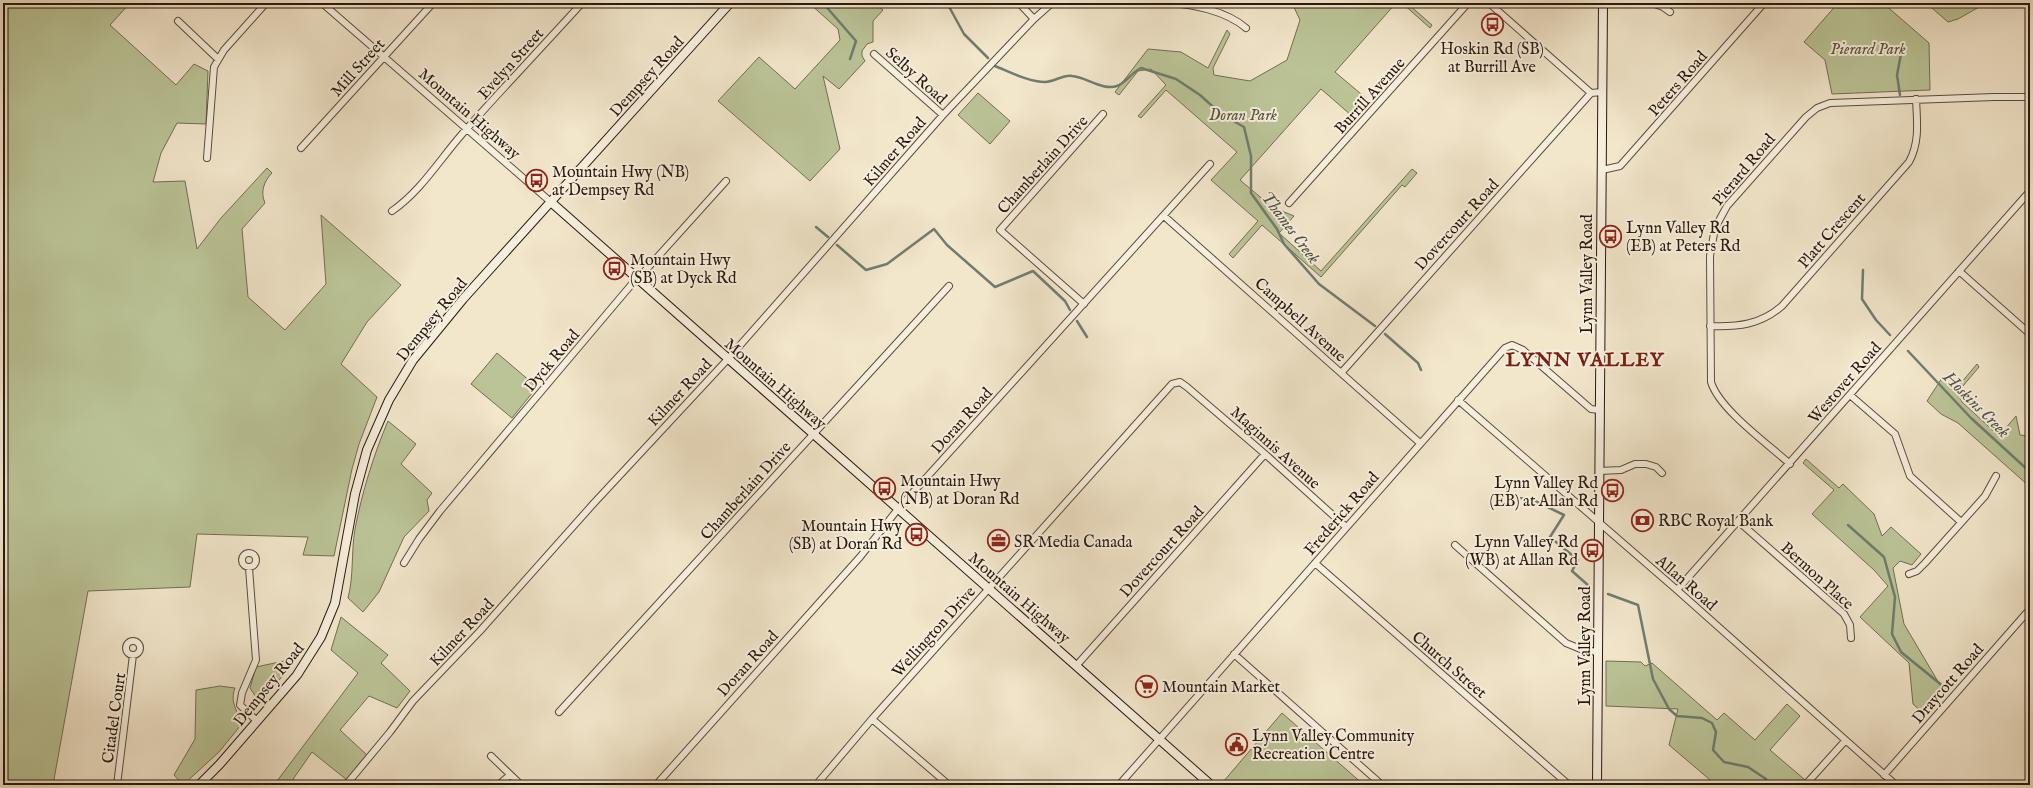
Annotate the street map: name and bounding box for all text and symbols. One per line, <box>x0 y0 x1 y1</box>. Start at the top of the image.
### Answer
bus stop icon: Hoskin Rd (SB) at Burrill Ave <box>1479 12 1505 38</box>
street label: Evelyn Street <box>474 24 549 104</box>
street label: Dempsey Road <box>606 33 689 122</box>
street label: Mill Street <box>327 35 390 102</box>
place label: Hoskin Rd (SB) at Burrill Ave <box>1440 40 1544 78</box>
park label: Pierard Park <box>1830 40 1906 60</box>
street label: Selby Road <box>881 44 951 110</box>
street label: Peters Road <box>1645 47 1713 121</box>
street label: Burrill Avenue <box>1331 54 1410 139</box>
street label: Mountain Highway <box>413 65 524 164</box>
park label: Doran Park <box>1209 106 1278 126</box>
street label: Chamberlain Drive <box>994 112 1093 219</box>
street label: Kilmer Road <box>860 113 931 191</box>
street label: Pierard Road <box>1709 130 1781 210</box>
place label: Mountain Hwy (NB) at Dempsey Rd <box>552 163 689 201</box>
bus stop icon: Mountain Hwy (NB) at Dempsey Rd <box>524 167 550 193</box>
street label: Dovercourt Road <box>1411 175 1504 275</box>
water label: Thames Creek <box>1256 187 1324 269</box>
street label: Platt Crescent <box>1794 189 1871 273</box>
street label: Lynn Valley Road <box>1578 214 1598 334</box>
place label: Lynn Valley Rd (EB) at Peters Rd <box>1626 219 1741 257</box>
bus stop icon: Lynn Valley Rd (EB) at Peters Rd <box>1597 223 1623 249</box>
place label: Mountain Hwy (SB) at Dyck Rd <box>630 251 737 289</box>
bus stop icon: Mountain Hwy (SB) at Dyck Rd <box>601 255 627 281</box>
street label: Dempsey Road <box>393 274 473 366</box>
street label: Campbell Avenue <box>1250 274 1350 367</box>
street label: Dyck Road <box>521 326 585 397</box>
street label: Mountain Highway <box>719 335 830 434</box>
street label: Westover Road <box>1805 338 1887 428</box>
district label: LYNN VALLEY <box>1506 348 1665 373</box>
street label: Kilmer Road <box>644 355 717 431</box>
water label: Hoskins Creek <box>1938 367 2014 443</box>
street label: Doran Road <box>927 384 998 459</box>
street label: Maginnis Avenue <box>1226 403 1324 494</box>
street label: Chamberlain Drive <box>697 438 796 545</box>
street label: Frederick Road <box>1301 468 1385 560</box>
place label: Mountain Hwy (NB) at Doran Rd <box>900 472 1020 510</box>
place label: Lynn Valley Rd (EB) at Allan Rd <box>1490 474 1598 512</box>
bus stop icon: Mountain Hwy (NB) at Doran Rd <box>872 476 898 502</box>
bus stop icon: Lynn Valley Rd (EB) at Allan Rd <box>1600 478 1626 504</box>
street label: Dovercourt Road <box>1116 502 1209 602</box>
bank icon: RBC Royal Bank <box>1630 507 1656 533</box>
place label: RBC Royal Bank <box>1658 512 1774 532</box>
place label: Mountain Hwy (SB) at Doran Rd <box>789 517 902 555</box>
bus stop icon: Mountain Hwy (SB) at Doran Rd <box>904 521 930 547</box>
office icon: SR Media Canada <box>986 528 1012 554</box>
place label: SR Media Canada <box>1014 533 1133 553</box>
place label: Lynn Valley Rd (WB) at Allan Rd <box>1465 533 1578 571</box>
bus stop icon: Lynn Valley Rd (WB) at Allan Rd <box>1580 537 1606 563</box>
street label: Bermon Place <box>1776 538 1857 615</box>
street label: Mountain Highway <box>963 549 1074 648</box>
street label: Allan Road <box>1650 551 1721 616</box>
street label: Wellington Drive <box>888 583 981 682</box>
street label: Lynn Valley Road <box>1576 586 1596 706</box>
street label: Kilmer Road <box>426 595 499 671</box>
street label: Doran Road <box>713 627 784 702</box>
street label: Church Street <box>1407 628 1491 704</box>
street label: Dempsey Road <box>230 639 310 731</box>
street label: Draycott Road <box>1908 640 1989 728</box>
street label: Citadel Court <box>99 671 131 765</box>
supermarket icon: Mountain Market <box>1134 673 1160 699</box>
place label: Mountain Market <box>1162 678 1280 698</box>
place label: Lynn Valley Community Recreation Centre <box>1252 727 1414 765</box>
public building icon: Lynn Valley Community Recreation Centre <box>1224 731 1250 757</box>

